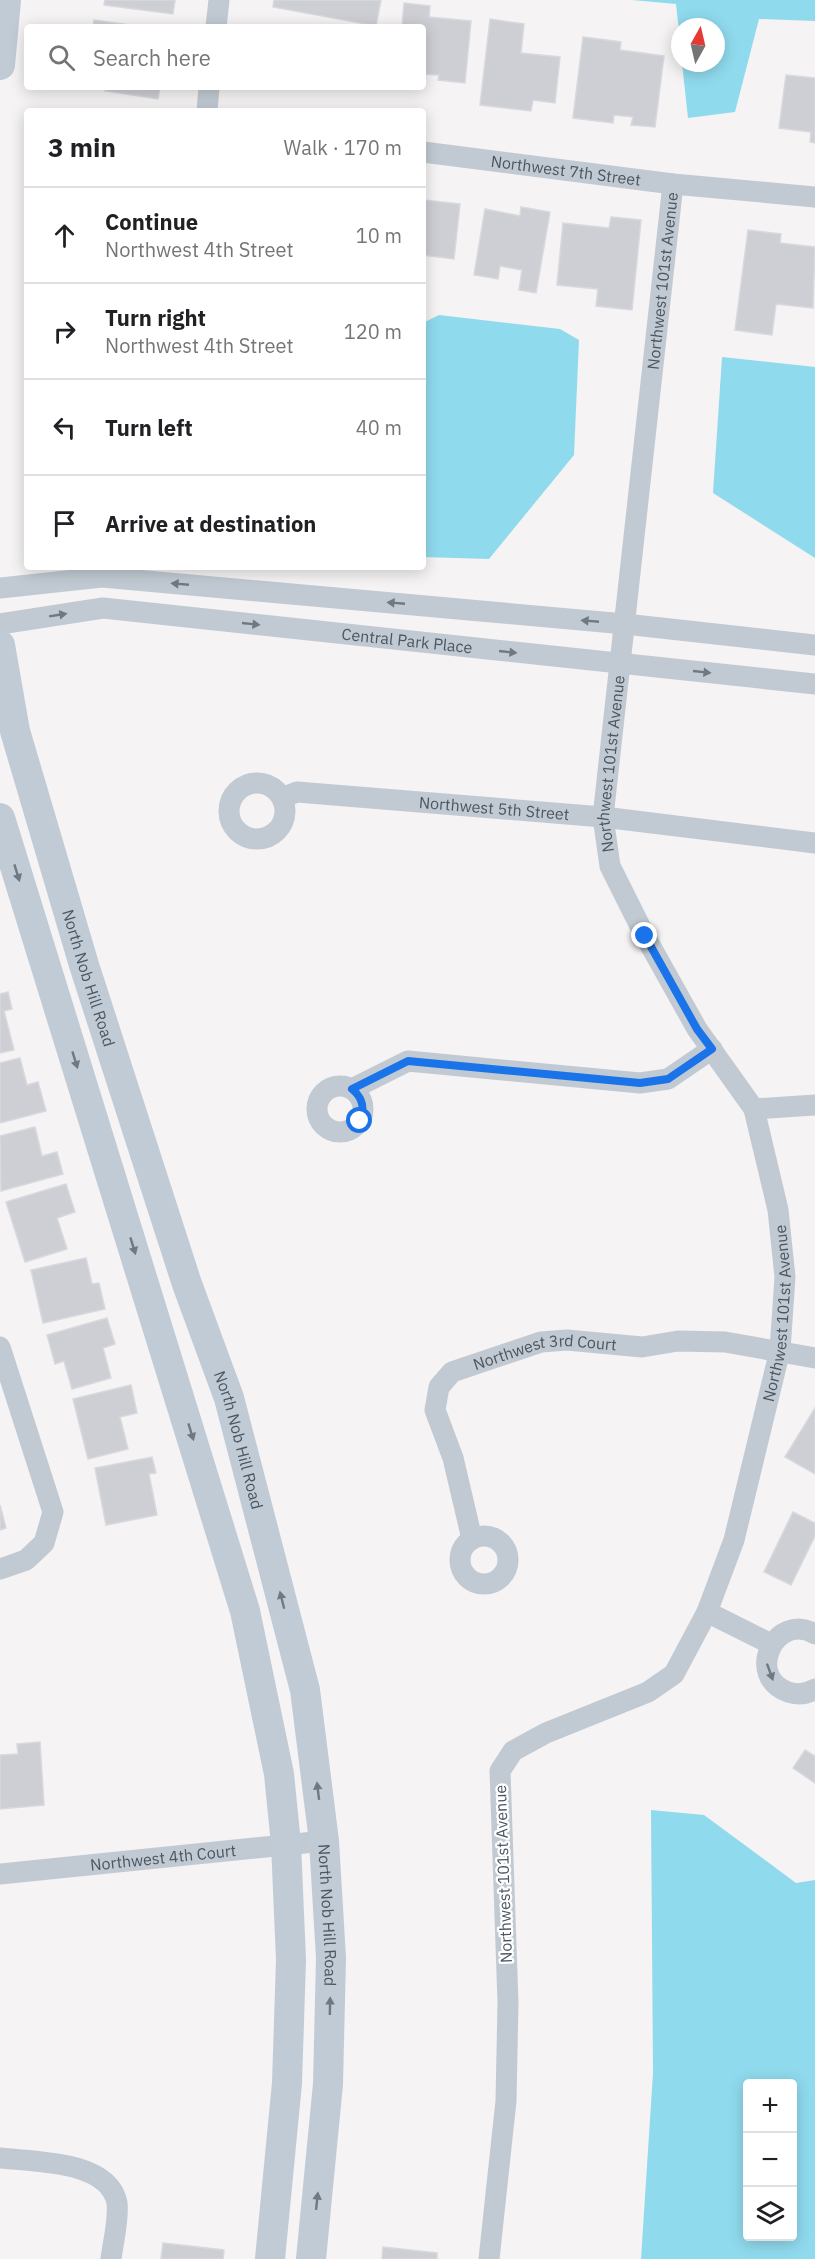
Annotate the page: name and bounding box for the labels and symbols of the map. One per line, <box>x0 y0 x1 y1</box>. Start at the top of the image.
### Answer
north arrow <box>671 18 725 72</box>
street label: Northwest 7th Street <box>490 151 642 190</box>
street label: Northwest 101st Avenue <box>643 191 682 371</box>
one-way arrow <box>171 579 190 589</box>
one-way arrow <box>386 598 405 608</box>
one-way arrow <box>48 610 67 619</box>
one-way arrow <box>580 616 599 626</box>
one-way arrow <box>242 619 261 629</box>
street label: Central Park Place <box>341 624 474 657</box>
one-way arrow <box>499 647 518 657</box>
one-way arrow <box>692 668 711 677</box>
street label: Northwest 101st Avenue <box>593 674 629 854</box>
street label: Northwest 5th Street <box>418 792 570 824</box>
one-way arrow <box>13 864 22 882</box>
street label: North Nob Hill Road <box>58 907 120 1049</box>
route end <box>631 922 657 948</box>
one-way arrow <box>70 1051 80 1069</box>
route start <box>346 1107 372 1133</box>
street label: Northwest 101st Avenue <box>758 1224 795 1404</box>
one-way arrow <box>129 1237 138 1255</box>
street label: Northwest 3rd Court <box>470 1330 618 1374</box>
street label: North Nob Hill Road <box>210 1368 267 1511</box>
one-way arrow <box>187 1423 197 1441</box>
one-way arrow <box>277 1590 287 1609</box>
one-way arrow <box>765 1663 775 1681</box>
one-way arrow <box>313 1781 323 1800</box>
street label: Northwest 101st Avenue <box>490 1784 516 1963</box>
street label: Northwest 4th Court <box>89 1840 237 1875</box>
street label: North Nob Hill Road <box>314 1843 341 1986</box>
one-way arrow <box>325 1997 335 2016</box>
one-way arrow <box>312 2191 322 2210</box>

